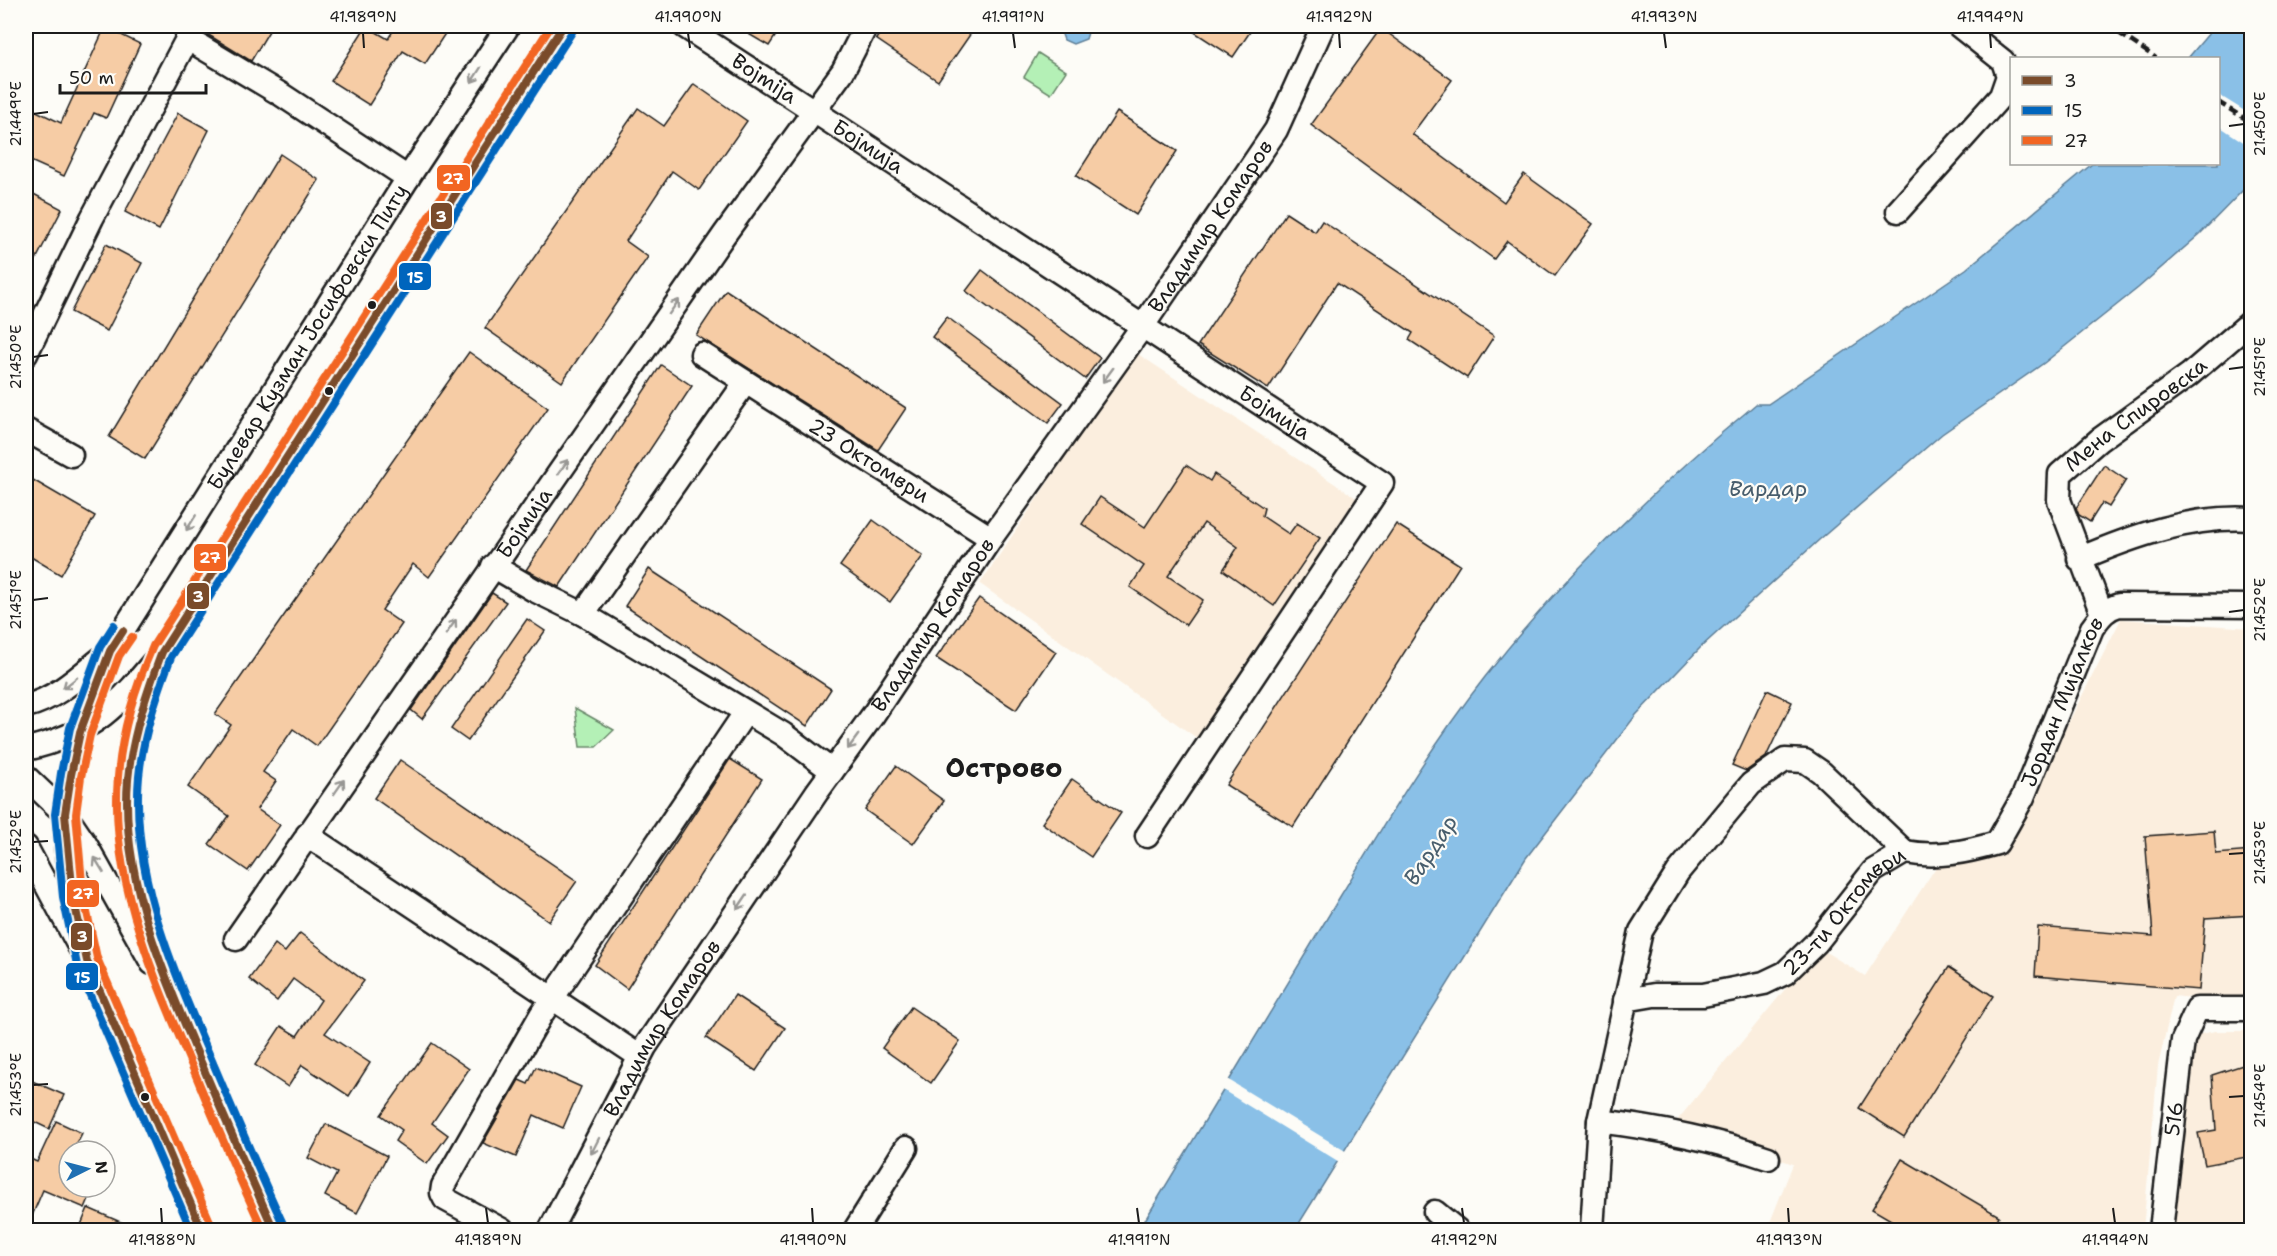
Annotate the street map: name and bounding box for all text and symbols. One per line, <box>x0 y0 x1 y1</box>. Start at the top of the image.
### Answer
text: 41.989°N <box>329 7 397 27</box>
text: 41.990°N <box>654 7 722 27</box>
text: 41.991°N <box>981 7 1045 27</box>
text: 41.992°N <box>1305 7 1373 27</box>
text: 41.993°N <box>1630 7 1698 27</box>
text: 41.994°N <box>1956 7 2024 27</box>
street label: Bojmija <box>726 47 802 110</box>
scale bar <box>60 57 206 95</box>
legend <box>2010 57 2220 165</box>
text: 50 m <box>69 66 114 90</box>
one-way arrow <box>469 66 482 83</box>
text: 3 <box>2064 69 2077 93</box>
text: 21.449°E <box>6 81 26 147</box>
text: 21.450°E <box>2250 92 2270 156</box>
text: 15 <box>2064 99 2082 123</box>
street label: Бојмија <box>827 113 909 180</box>
text: 27 <box>2064 129 2088 153</box>
street label: Владимир Комаров <box>1142 134 1279 318</box>
line badge: 27 <box>436 164 471 192</box>
text: 27 <box>442 168 464 189</box>
street label: Булевар Кузман Јосифовски Питу <box>201 179 415 496</box>
line badge: 3 <box>430 202 453 230</box>
text: 3 <box>435 206 447 227</box>
line badge: 15 <box>398 262 432 291</box>
text: 15 <box>406 267 424 288</box>
unlabelled marker <box>366 299 378 311</box>
one-way arrow <box>668 299 680 315</box>
text: 21.450°E <box>6 325 26 389</box>
text: 21.451°E <box>2250 337 2270 397</box>
street label: Мена Спировска <box>2058 352 2213 478</box>
one-way arrow <box>1102 366 1114 382</box>
street label: Бојмија <box>1233 379 1316 446</box>
unlabelled marker <box>323 385 335 397</box>
street label: 23 Октомври <box>803 411 935 509</box>
one-way arrow <box>557 459 569 475</box>
water label: Вардар <box>1729 474 1807 503</box>
street label: Бојмија <box>490 482 559 564</box>
one-way arrow <box>185 514 197 531</box>
street label: Владимир Комаров <box>865 533 1001 718</box>
line badge: 27 <box>193 543 227 572</box>
text: 27 <box>199 547 221 568</box>
text: 21.451°E <box>6 570 26 630</box>
text: 21.452°E <box>2250 578 2270 642</box>
line badge: 3 <box>186 582 210 610</box>
text: 3 <box>192 586 204 607</box>
street label: Јордан Мијалков <box>2015 611 2110 791</box>
one-way arrow <box>445 619 457 635</box>
one-way arrow <box>62 676 78 689</box>
one-way arrow <box>847 733 859 749</box>
district label: Острово <box>945 749 1063 786</box>
one-way arrow <box>333 779 345 795</box>
water label: Вардар <box>1397 809 1464 891</box>
text: 21.452°E <box>6 810 26 874</box>
text: 21.453°E <box>2250 821 2270 885</box>
street label: 23-ти Октомври <box>1776 841 1911 982</box>
one-way arrow <box>93 857 105 874</box>
line badge: 27 <box>66 879 100 908</box>
text: 27 <box>72 883 94 904</box>
one-way arrow <box>736 894 748 910</box>
line badge: 3 <box>70 922 93 951</box>
text: 3 <box>76 926 88 947</box>
street label: Владимир Комаров <box>597 934 727 1122</box>
line badge: 15 <box>65 962 99 991</box>
text: 15 <box>73 967 91 988</box>
text: 21.453°E <box>6 1053 26 1117</box>
text: 21.454°E <box>2250 1064 2270 1128</box>
unlabelled marker <box>139 1091 151 1103</box>
street label: 516 <box>2158 1100 2190 1138</box>
one-way arrow <box>588 1137 600 1155</box>
north arrow <box>57 1139 117 1199</box>
text: N <box>90 1160 113 1175</box>
text: 41.988°N <box>128 1230 196 1250</box>
text: 41.989°N <box>454 1230 522 1250</box>
text: 41.990°N <box>779 1230 847 1250</box>
text: 41.991°N <box>1107 1230 1171 1250</box>
text: 41.992°N <box>1430 1230 1498 1250</box>
text: 41.993°N <box>1755 1230 1823 1250</box>
text: 41.994°N <box>2081 1230 2149 1250</box>

